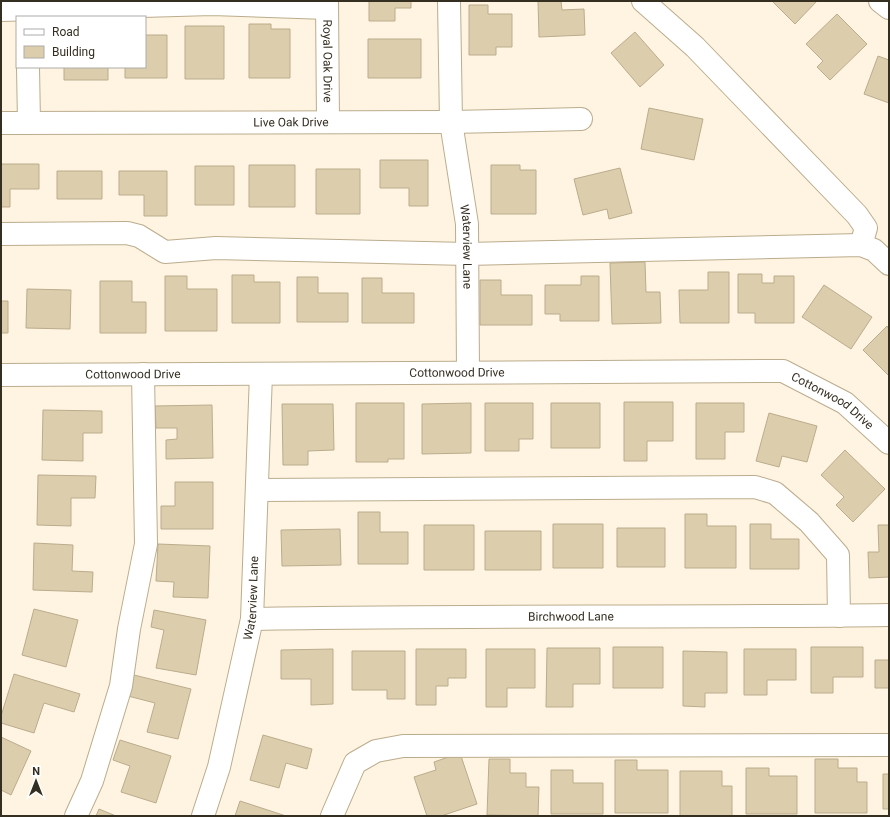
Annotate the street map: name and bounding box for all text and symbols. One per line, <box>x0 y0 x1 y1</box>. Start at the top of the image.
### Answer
legend <box>16 16 146 68</box>
street label: Royal Oak Drive <box>320 19 335 103</box>
text: Road <box>52 25 80 39</box>
text: Building <box>52 45 95 59</box>
street label: Live Oak Drive <box>253 115 329 129</box>
street label: Waterview Lane <box>457 204 474 289</box>
street label: Cottonwood Drive <box>409 365 505 380</box>
street label: Cottonwood Drive <box>85 367 181 382</box>
street label: Cottonwood Drive <box>789 370 876 432</box>
street label: Waterview Lane <box>240 556 261 641</box>
street label: Birchwood Lane <box>528 610 614 624</box>
north arrow <box>16 761 56 801</box>
text: N <box>32 765 40 778</box>

